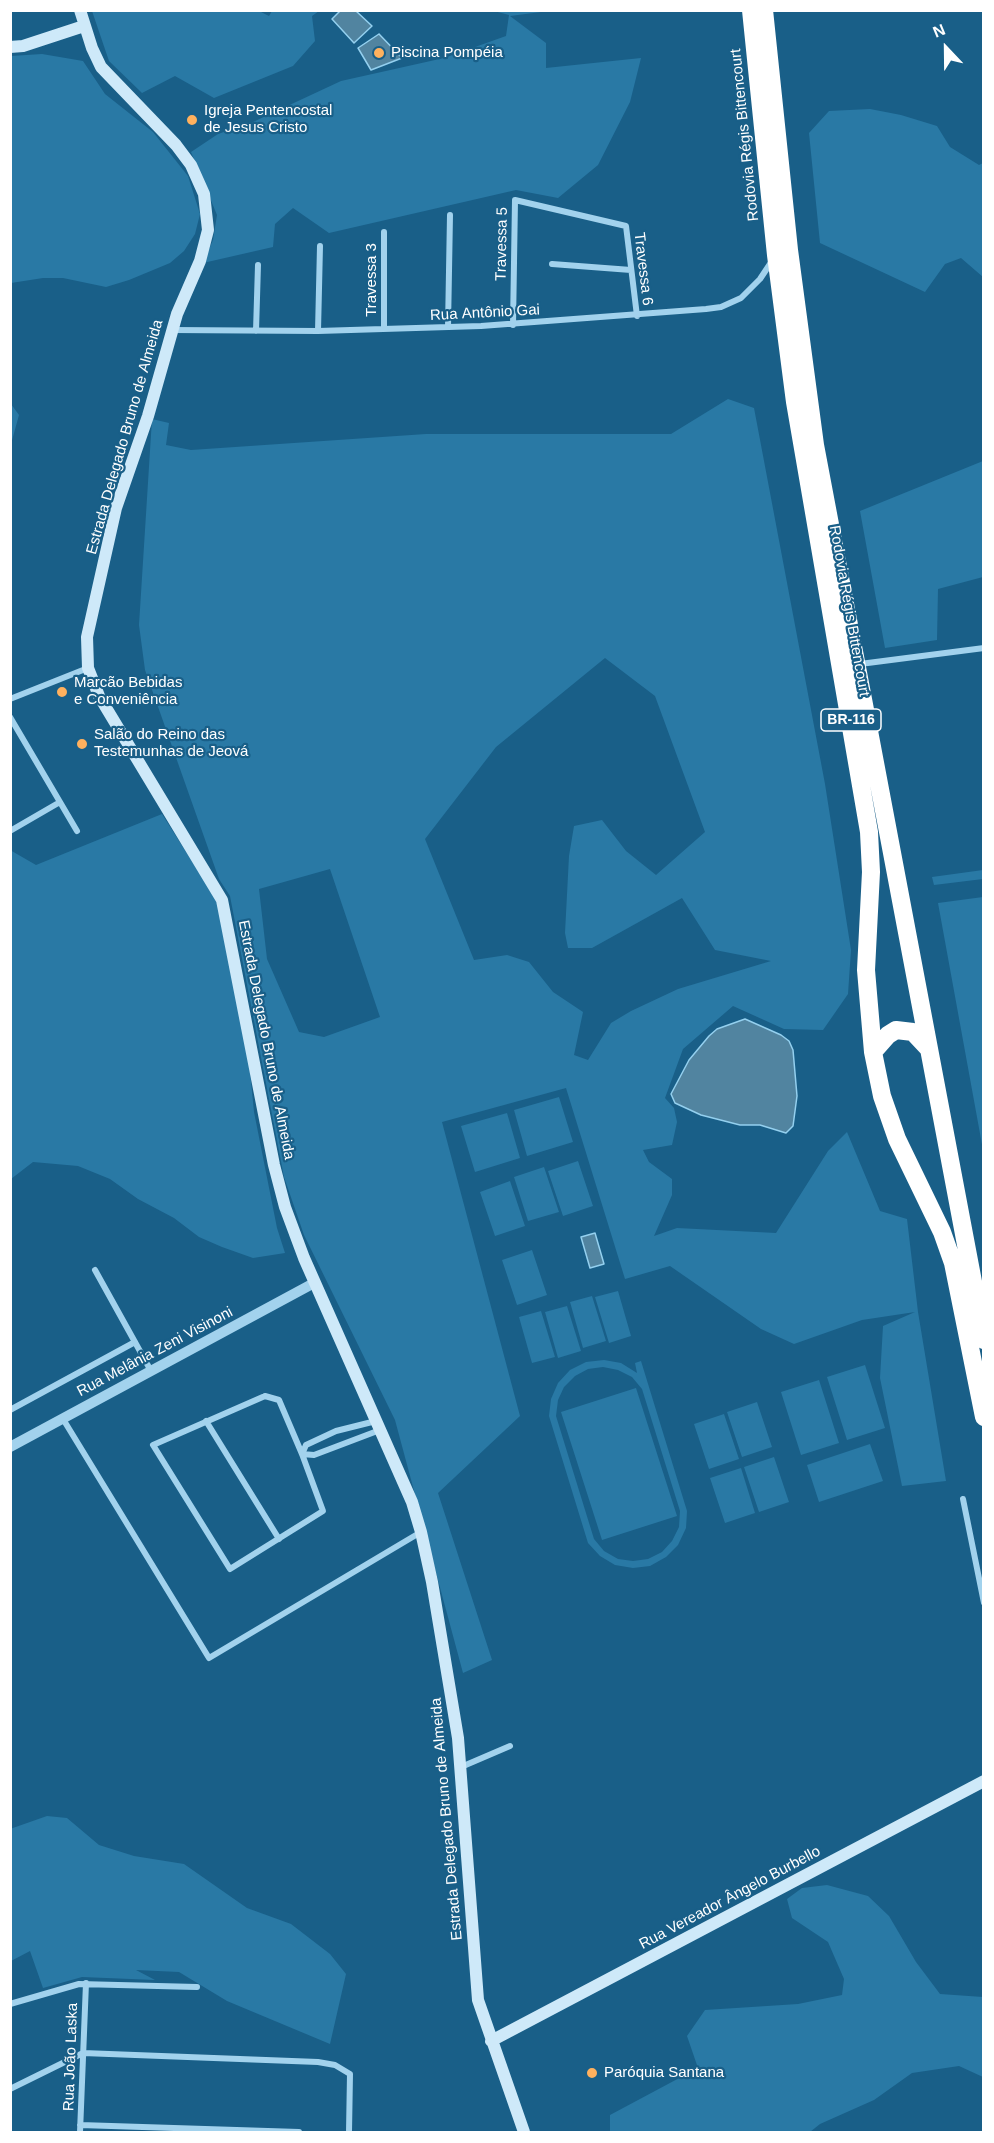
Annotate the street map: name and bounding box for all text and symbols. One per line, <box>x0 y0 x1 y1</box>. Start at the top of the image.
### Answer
north arrow <box>916 18 976 78</box>
text: N <box>931 21 948 41</box>
place label: Piscina Pompéia <box>391 44 503 62</box>
marker: Piscina Pompéia <box>372 46 386 60</box>
street label: Rodovia Régis Bittencourt <box>727 48 763 222</box>
place label: Igreja Pentencostal de Jesus Cristo <box>204 102 332 137</box>
marker: Igreja Pentencostal de Jesus Cristo <box>185 113 199 127</box>
street label: Travessa 5 <box>492 207 512 281</box>
street label: Travessa 6 <box>630 231 656 307</box>
street label: Travessa 3 <box>363 243 381 317</box>
street label: Rua Antônio Gai <box>430 301 540 325</box>
street label: Estrada Delegado Bruno de Almeida <box>83 317 167 557</box>
street label: Rodovia Régis Bittencourt <box>825 524 873 698</box>
place label: Marcão Bebidas e Conveniência <box>74 674 182 709</box>
marker: Marcão Bebidas e Conveniência <box>55 685 69 699</box>
road number: BR-116 <box>821 709 881 731</box>
place label: Salão do Reino das Testemunhas de Jeová <box>94 726 248 761</box>
marker: Salão do Reino das Testemunhas de Jeová <box>75 737 89 751</box>
street label: Estrada Delegado Bruno de Almeida <box>234 919 298 1161</box>
street label: Rua Melânia Zeni Visinoni <box>74 1303 236 1401</box>
street label: Estrada Delegado Bruno de Almeida <box>427 1697 467 1941</box>
street label: Rua Vereador Ângelo Burbello <box>636 1842 824 1954</box>
street label: Rua João Laska <box>60 2003 82 2111</box>
place label: Paróquia Santana <box>604 2064 724 2082</box>
marker: Paróquia Santana <box>585 2066 599 2080</box>

